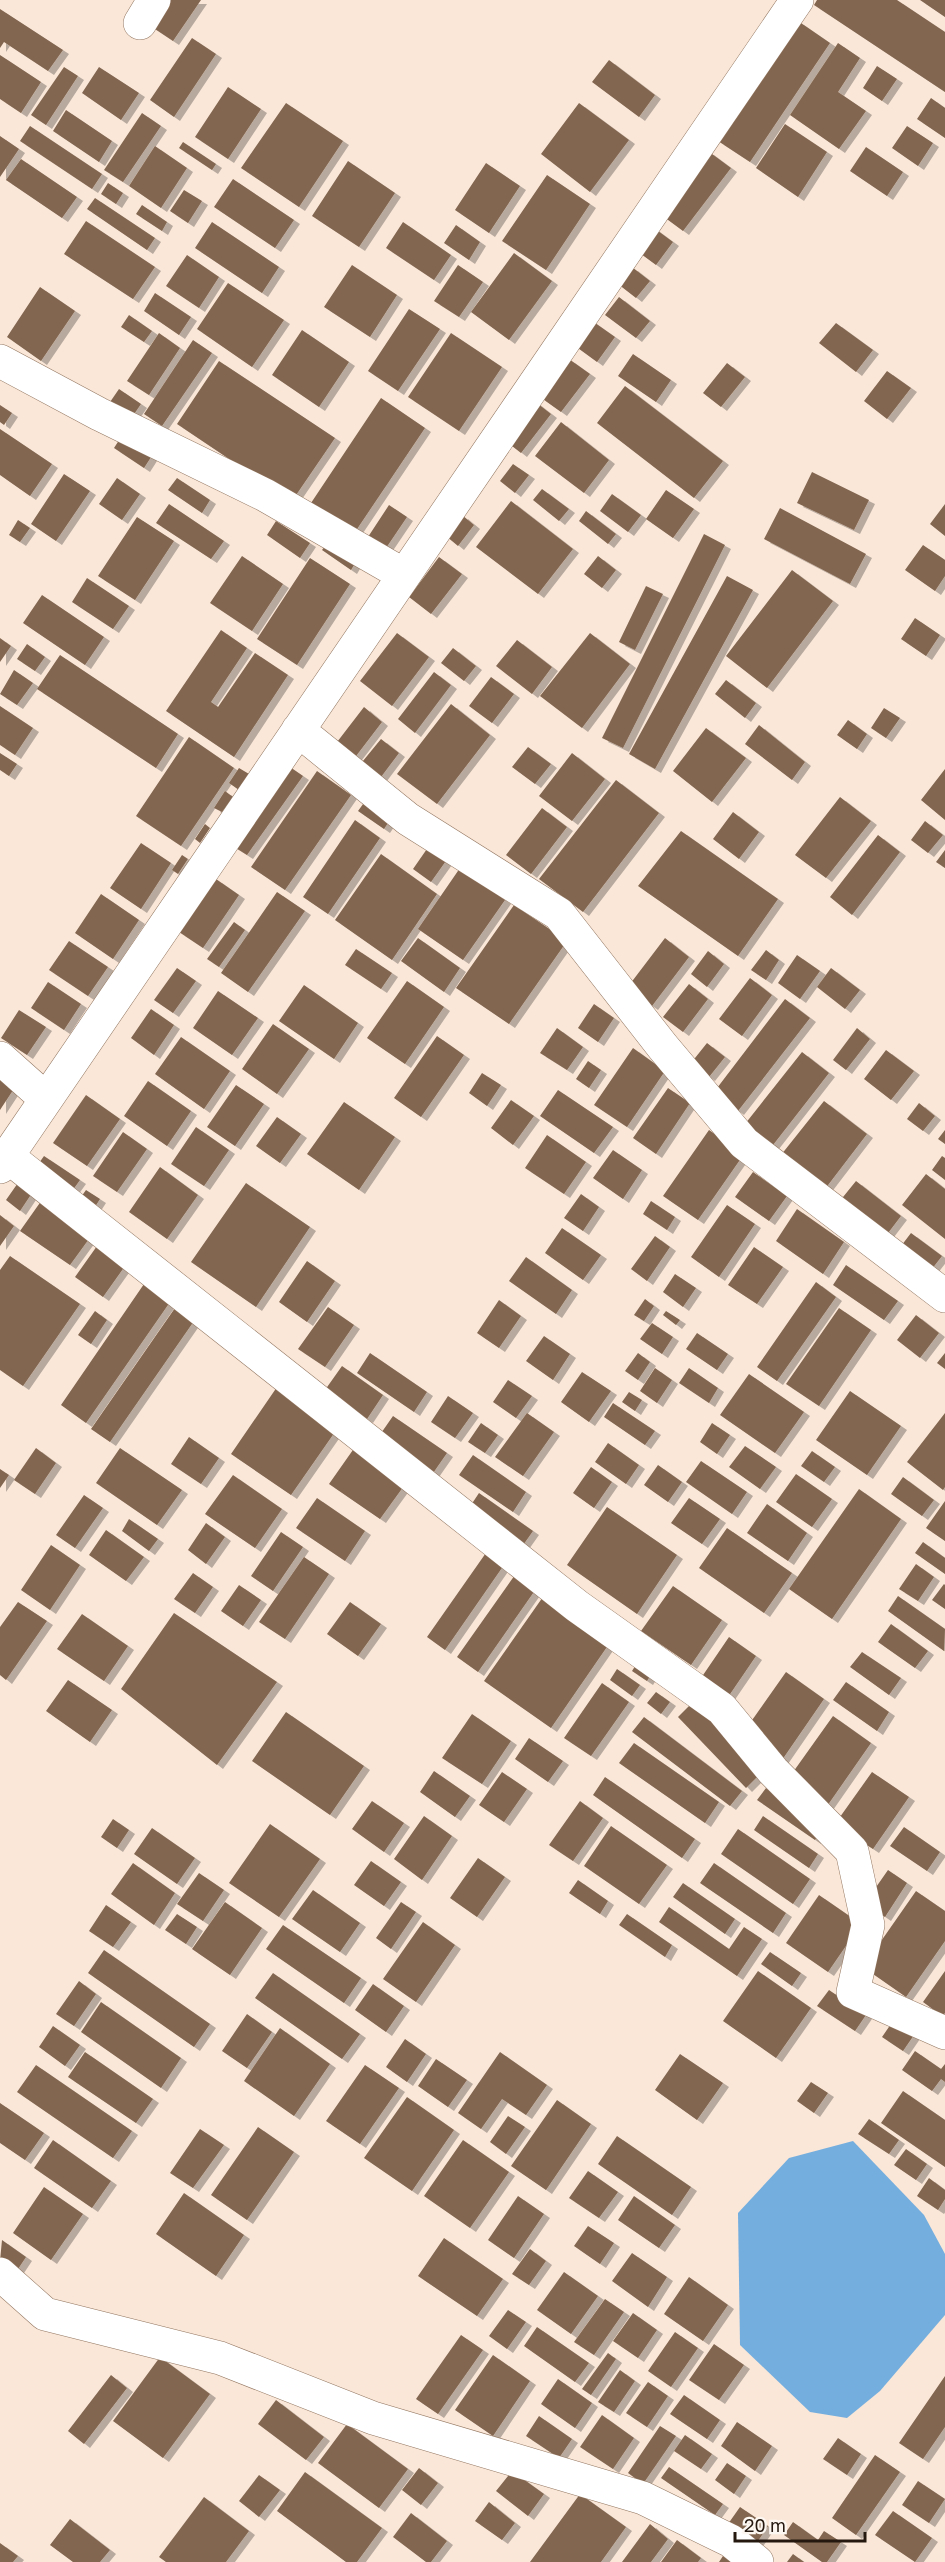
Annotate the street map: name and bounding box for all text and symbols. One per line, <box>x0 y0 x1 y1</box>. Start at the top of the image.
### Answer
scale bar <box>735 2505 866 2543</box>
text: 20 m <box>744 2514 786 2536</box>

